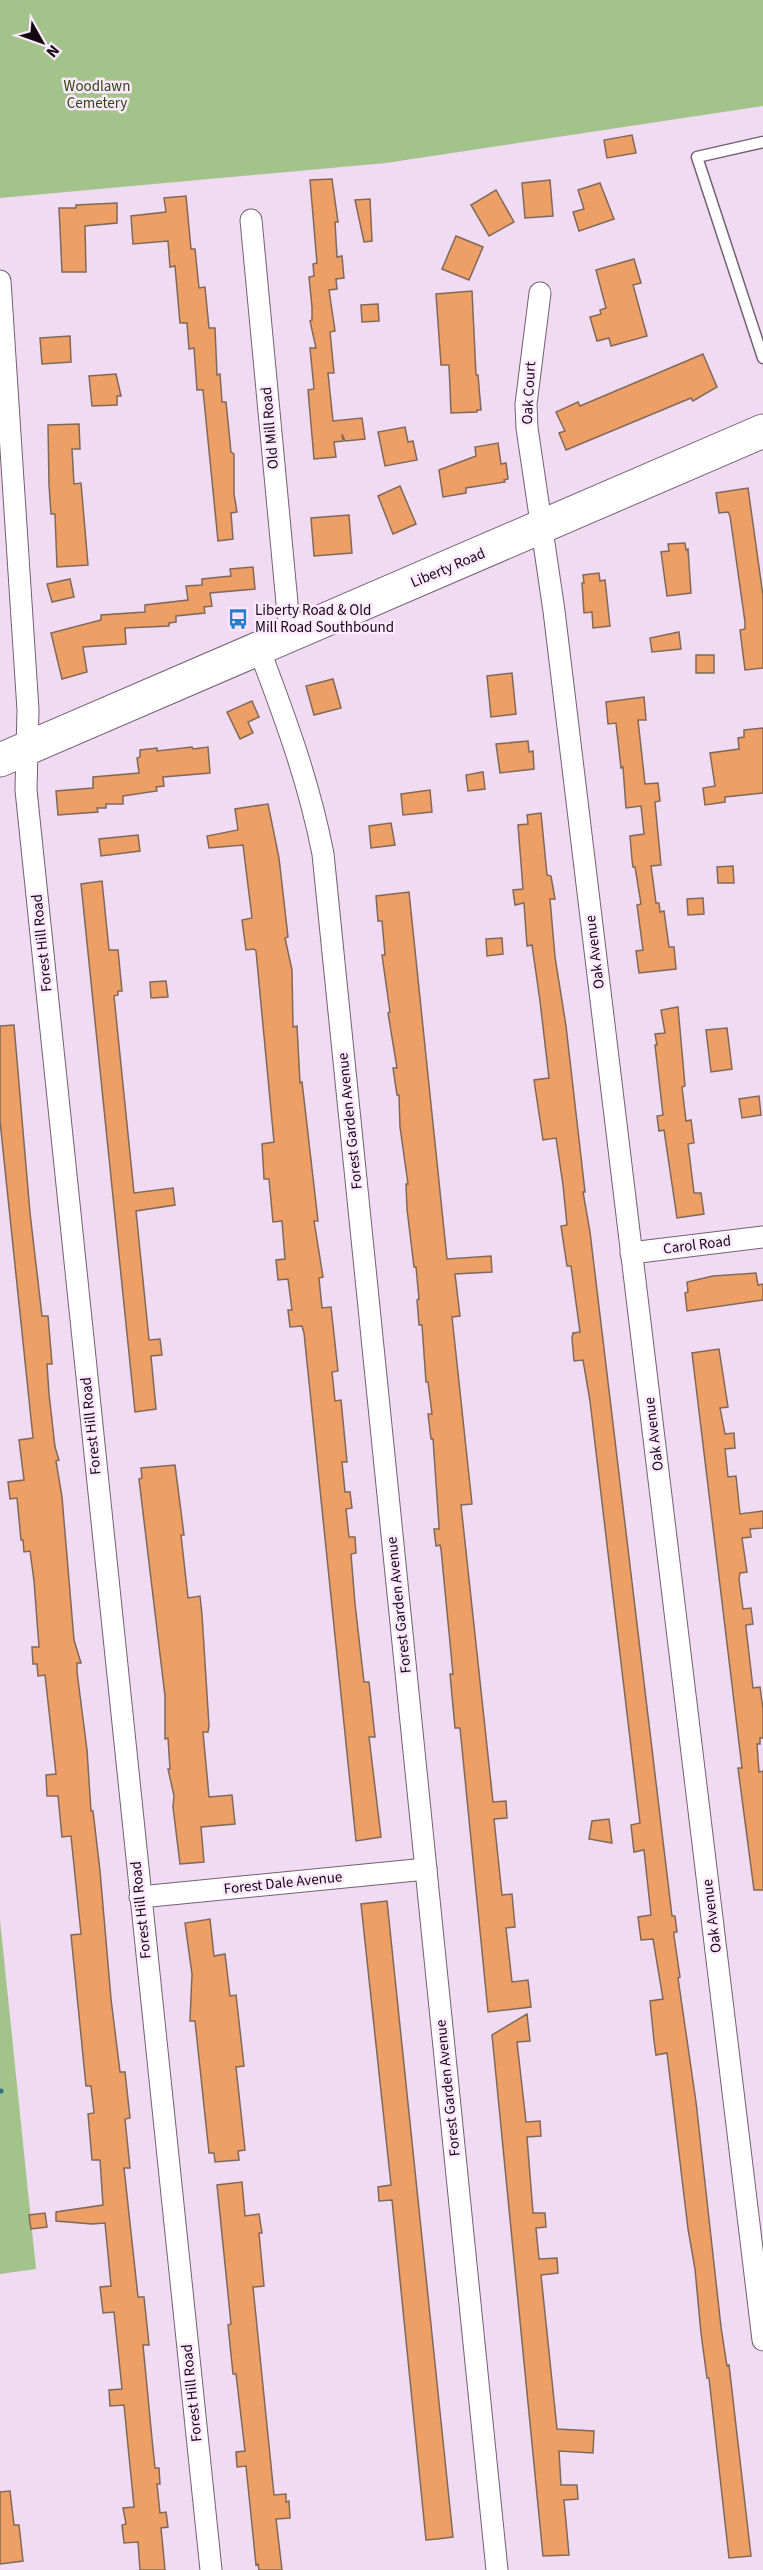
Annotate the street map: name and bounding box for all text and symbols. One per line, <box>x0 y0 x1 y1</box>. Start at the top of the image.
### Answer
north arrow <box>12 12 72 72</box>
text: N <box>41 40 65 62</box>
park label: Woodlawn Cemetery <box>64 76 130 114</box>
street label: Oak Court <box>517 361 541 425</box>
street label: Old Mill Road <box>256 386 284 470</box>
street label: Liberty Road <box>407 543 489 593</box>
place label: Liberty Road & Old Mill Road Southbound <box>255 600 394 638</box>
bus stop icon: Liberty Road & Old Mill Road Southbound <box>226 607 250 631</box>
street label: Forest Hill Road <box>26 893 58 993</box>
street label: Oak Avenue <box>580 914 610 990</box>
street label: Forest Garden Avenue <box>332 1052 368 1190</box>
street label: Carol Road <box>662 1230 732 1260</box>
street label: Forest Hill Road <box>75 1376 107 1476</box>
street label: Oak Avenue <box>639 1396 669 1472</box>
street label: Forest Garden Avenue <box>381 1536 417 1674</box>
street label: Forest Hill Road <box>125 1860 157 1960</box>
street label: Forest Dale Avenue <box>223 1866 343 1900</box>
street label: Oak Avenue <box>697 1878 727 1954</box>
street label: Forest Garden Avenue <box>430 2019 466 2157</box>
street label: Forest Hill Road <box>176 2343 208 2443</box>

